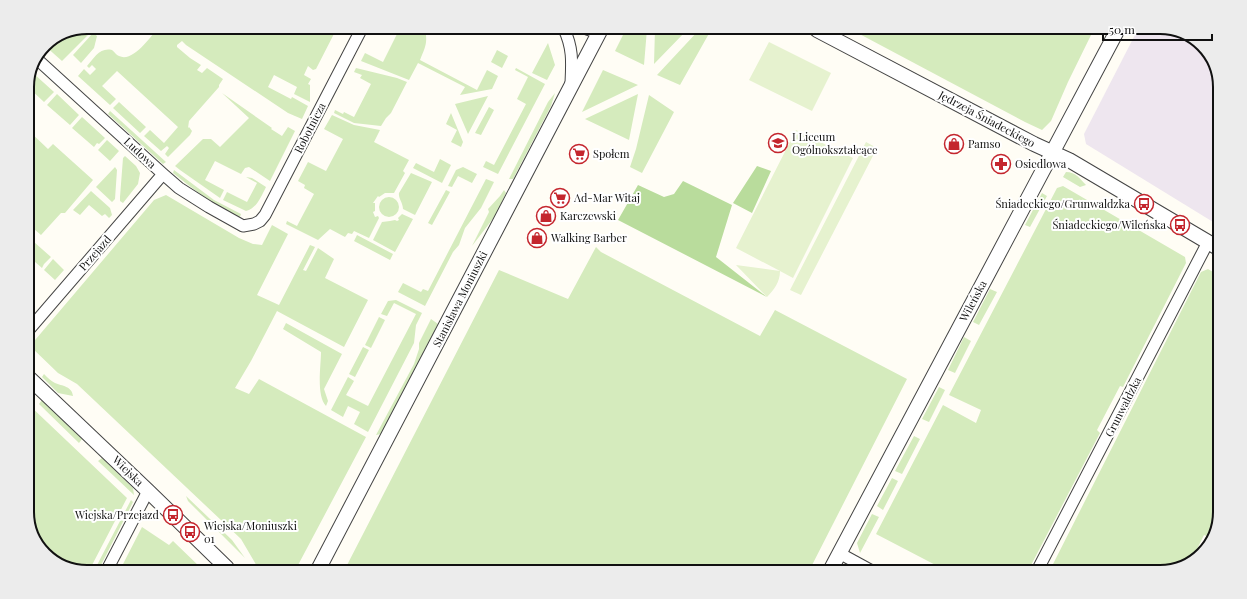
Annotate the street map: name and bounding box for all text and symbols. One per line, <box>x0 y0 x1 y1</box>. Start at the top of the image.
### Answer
scale bar <box>1103 16 1212 42</box>
text: 50 m <box>1109 21 1135 37</box>
street label: Jędrzeja Śniadeckiego <box>936 86 1038 150</box>
street label: Robotnicza <box>290 99 329 156</box>
place label: I Liceum Ogólnokształcące <box>792 129 878 157</box>
school or university icon: I Liceum Ogólnokształcące <box>767 132 789 154</box>
shop icon: Pamso <box>943 133 965 155</box>
street label: Ludowa <box>121 134 160 172</box>
place label: Pamso <box>968 136 1001 151</box>
supermarket icon: Społem <box>568 143 590 165</box>
place label: Społem <box>593 146 630 161</box>
pharmacy icon: Osiedlowa <box>990 153 1012 175</box>
place label: Osiedlowa <box>1015 156 1067 171</box>
supermarket icon: Ad-Mar Witaj <box>549 187 571 209</box>
place label: Ad-Mar Witaj <box>573 190 640 205</box>
bus stop icon: Śniadeckiego/Grunwaldzka <box>1133 193 1155 215</box>
place label: Śniadeckiego/Grunwaldzka <box>995 196 1131 211</box>
shop icon: Karczewski <box>535 205 557 227</box>
place label: Karczewski <box>560 208 616 223</box>
bus stop icon: Śniadeckiego/Wileńska <box>1169 214 1191 236</box>
place label: Śniadeckiego/Wileńska <box>1052 217 1167 232</box>
shop icon: Walking Barber <box>526 227 548 249</box>
place label: Walking Barber <box>550 230 627 245</box>
street label: Przejazd <box>75 231 115 274</box>
street label: Stanisława Moniuszki <box>429 248 490 349</box>
street label: Wileńska <box>955 277 990 325</box>
street label: Grunwaldzka <box>1101 374 1144 439</box>
street label: Wiejska <box>109 451 148 490</box>
bus stop icon: Wiejska/Przejazd <box>162 504 184 526</box>
place label: Wiejska/Przejazd <box>74 507 160 522</box>
place label: Wiejska/Moniuszki 01 <box>203 518 297 546</box>
bus stop icon: Wiejska/Moniuszki 01 <box>179 521 201 543</box>

